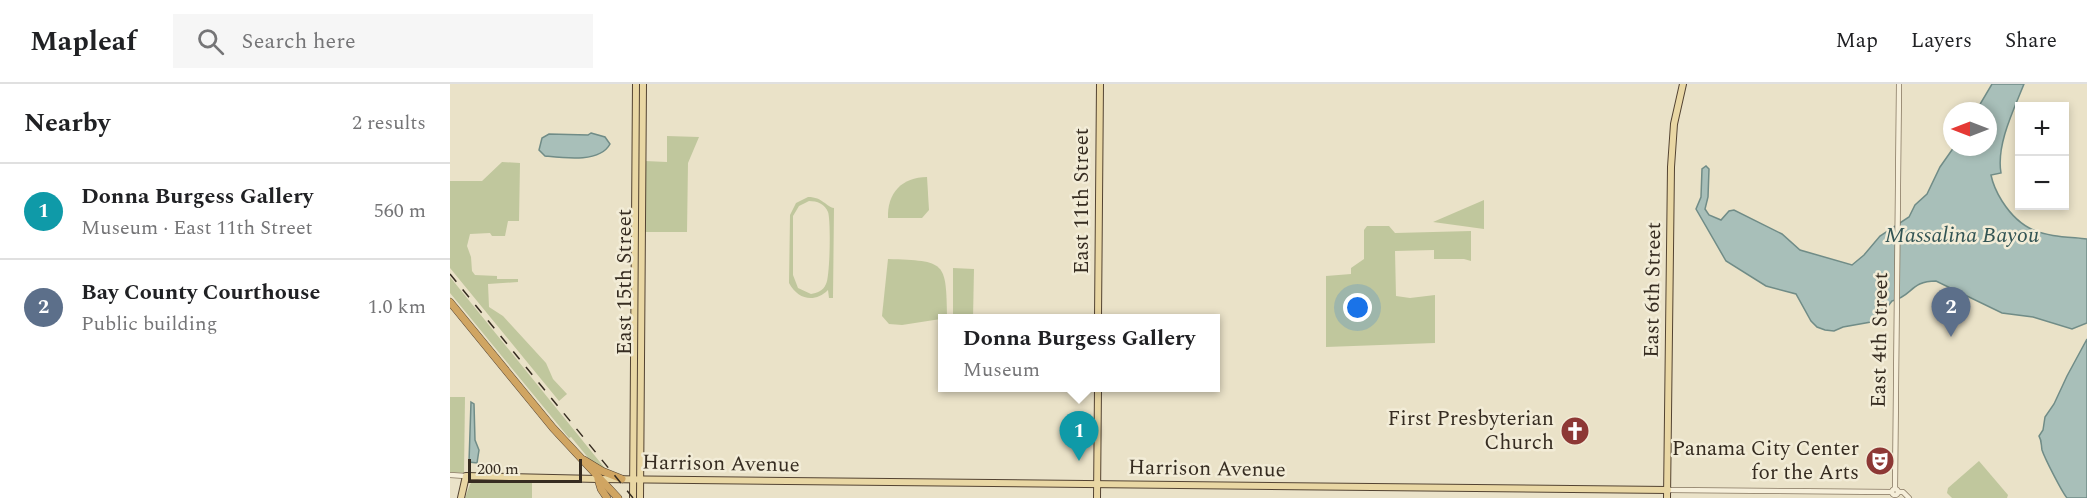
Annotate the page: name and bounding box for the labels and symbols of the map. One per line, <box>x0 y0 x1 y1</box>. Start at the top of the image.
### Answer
north arrow <box>1943 102 1997 156</box>
street label: East 11th Street <box>1066 128 1098 274</box>
street label: East 15th Street <box>609 209 641 355</box>
water label: Massalina Bayou <box>1885 219 2040 252</box>
street label: East 6th Street <box>1636 222 1670 358</box>
street label: East 4th Street <box>1863 272 1897 408</box>
pin: 2 <box>1932 288 1970 337</box>
your location <box>1343 293 1372 322</box>
place label: First Presbyterian Church <box>1387 403 1554 459</box>
pin: 1 <box>1060 412 1098 461</box>
church icon: First Presbyterian Church <box>1559 415 1591 447</box>
place label: Panama City Center for the Arts <box>1672 433 1859 489</box>
theatre icon: Panama City Center for the Arts <box>1864 445 1896 477</box>
street label: Harrison Avenue <box>642 447 800 481</box>
street label: Harrison Avenue <box>1128 452 1286 486</box>
scale bar <box>468 456 582 484</box>

